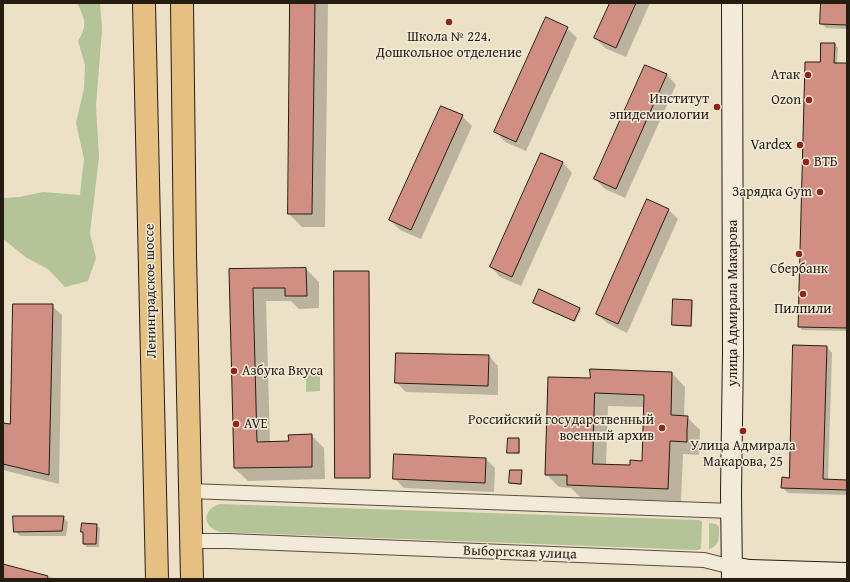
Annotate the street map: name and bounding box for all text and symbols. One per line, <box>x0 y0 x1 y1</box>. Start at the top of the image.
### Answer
marker: Школа № 224. Дошкольное отделение <box>444 17 454 27</box>
place label: Школа № 224. Дошкольное отделение <box>376 29 522 62</box>
place label: Атак <box>771 67 800 83</box>
marker: Атак <box>803 70 813 80</box>
place label: Институт эпидемиологии <box>609 91 709 124</box>
place label: Ozon <box>771 92 801 108</box>
marker: Ozon <box>804 95 814 105</box>
marker: Институт эпидемиологии <box>712 102 722 112</box>
place label: Vardex <box>750 137 792 153</box>
marker: Vardex <box>795 140 805 150</box>
place label: ВТБ <box>814 154 838 170</box>
marker: ВТБ <box>801 157 811 167</box>
place label: Зарядка Gym <box>732 184 812 200</box>
marker: Зарядка Gym <box>815 187 825 197</box>
street label: улица Адмирала Макарова <box>725 220 741 386</box>
street label: Ленинградское шоссе <box>141 223 161 359</box>
marker: Сбербанк <box>794 249 804 259</box>
place label: Сбербанк <box>770 261 828 277</box>
marker: Пилпили <box>798 289 808 299</box>
place label: Пилпили <box>774 301 832 317</box>
place label: Азбука Вкуса <box>242 363 323 379</box>
marker: Азбука Вкуса <box>229 366 239 376</box>
place label: Российский государственный военный архив <box>468 412 654 444</box>
place label: AVE <box>244 416 268 432</box>
marker: AVE <box>231 419 241 429</box>
marker: Российский государственный военный архив <box>657 423 667 433</box>
marker: Улица Адмирала Макарова, 25 <box>738 426 748 436</box>
place label: Улица Адмирала Макарова, 25 <box>690 438 796 470</box>
street label: Выборгская улица <box>463 543 577 563</box>

